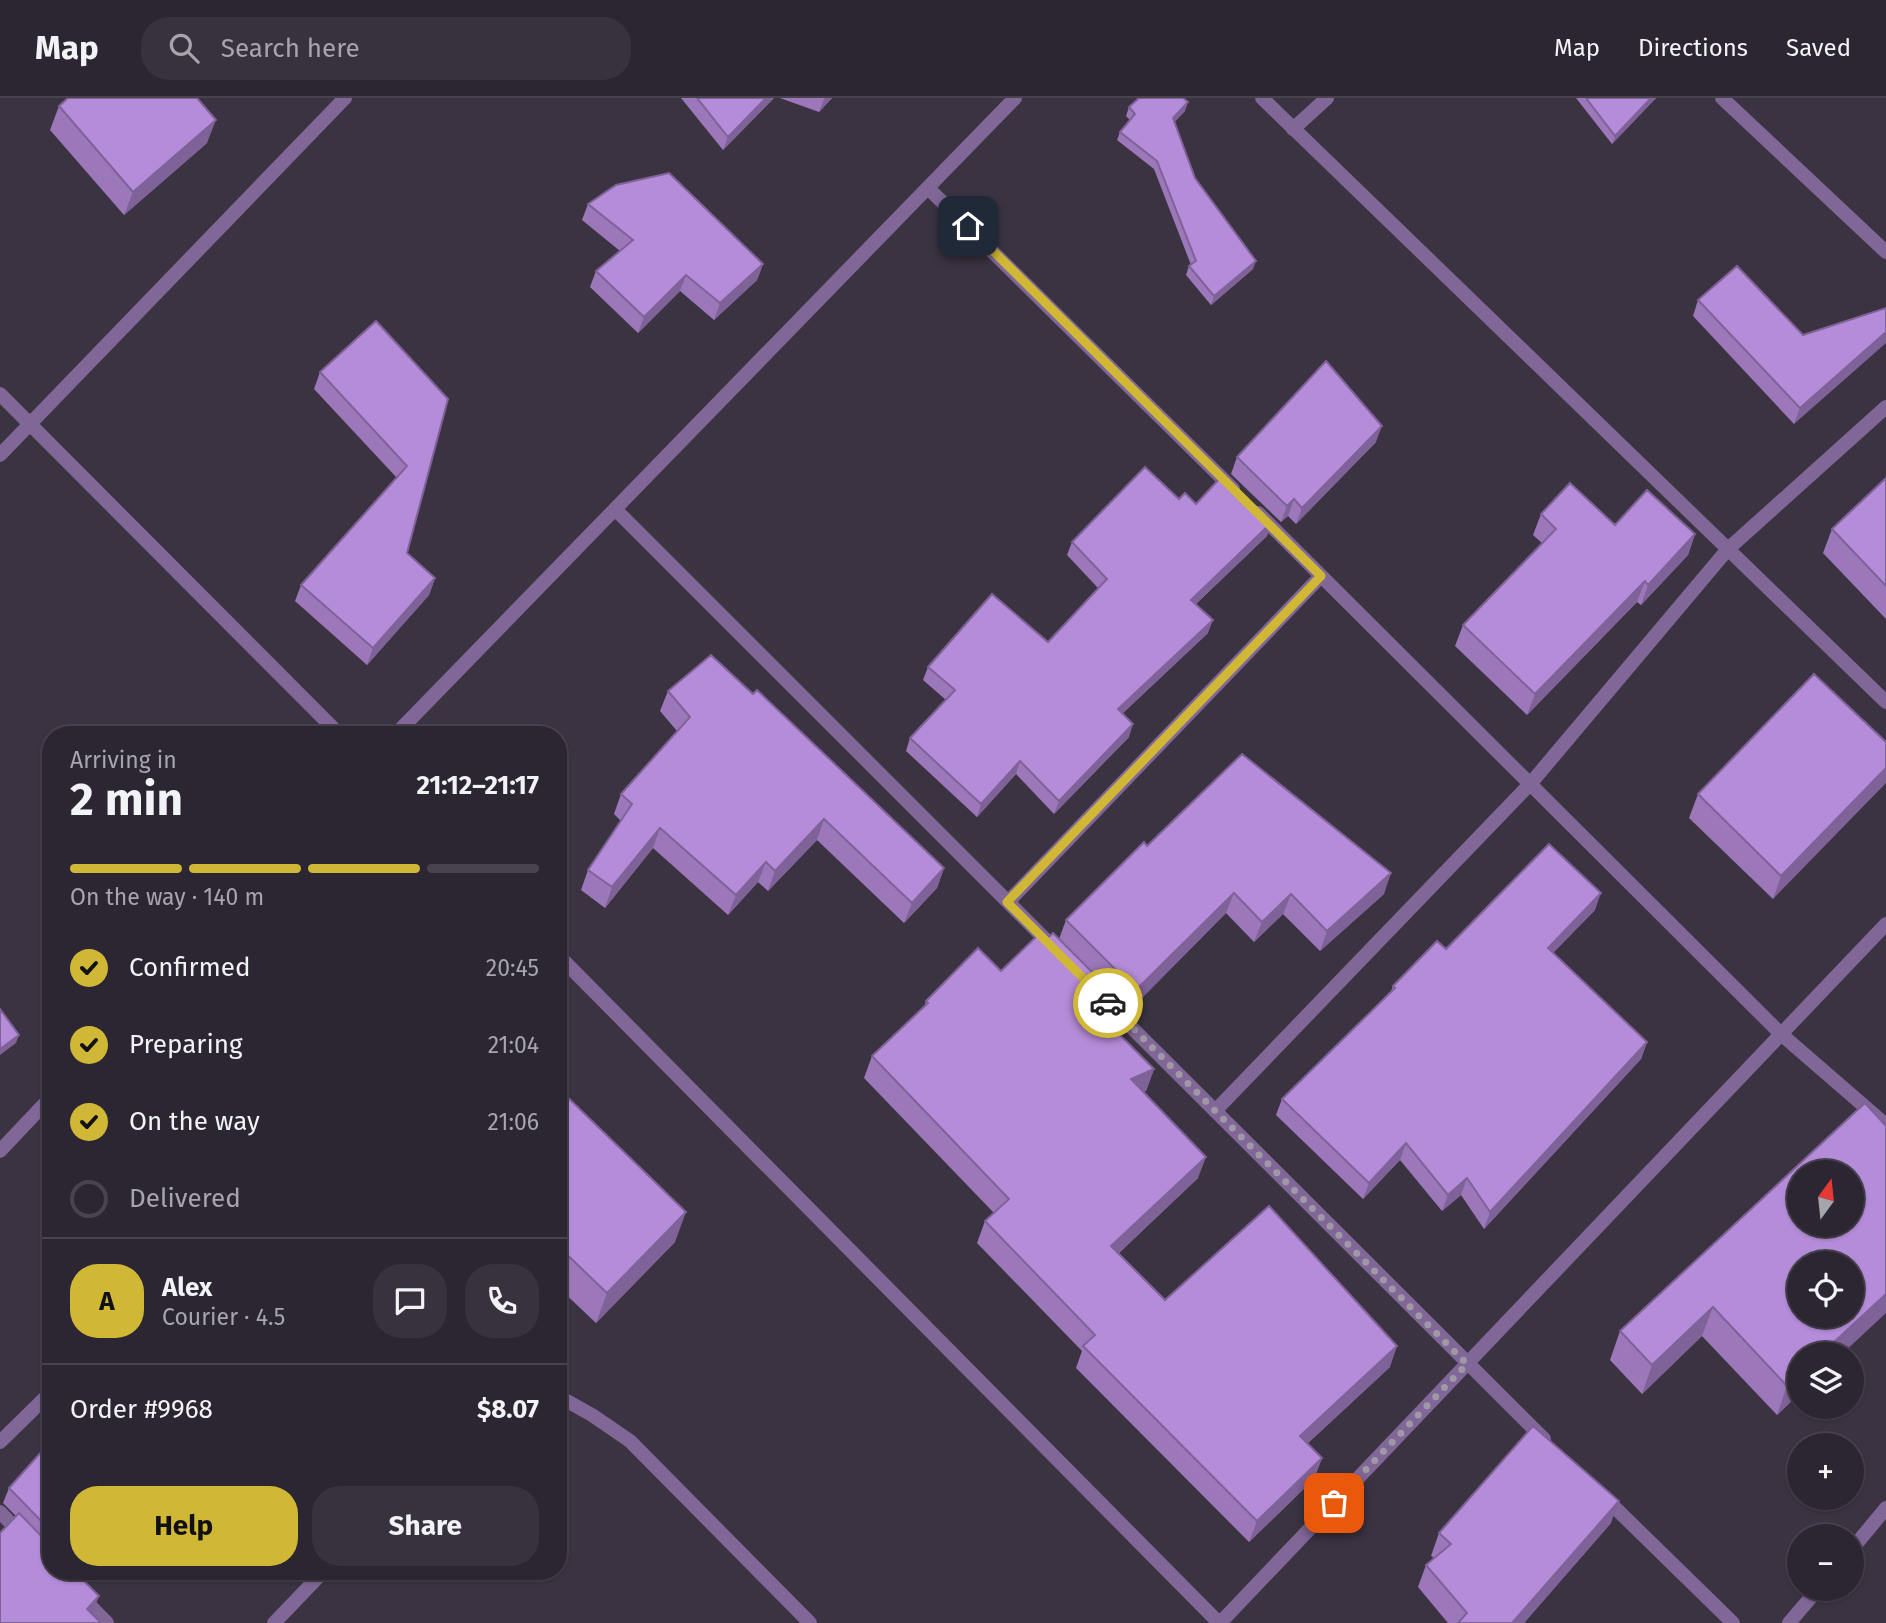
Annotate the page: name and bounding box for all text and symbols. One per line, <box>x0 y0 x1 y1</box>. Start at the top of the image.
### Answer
search box <box>141 17 631 80</box>
text: Map <box>35 28 99 68</box>
icon: search <box>165 29 203 67</box>
text: Search here <box>221 33 360 64</box>
text: Map <box>1554 34 1600 62</box>
text: Directions <box>1638 34 1748 62</box>
text: Saved <box>1786 34 1851 62</box>
pin <box>938 196 998 256</box>
icon: home <box>949 207 987 245</box>
text: Arriving in <box>70 746 177 774</box>
text: 21:12–21:17 <box>416 770 539 801</box>
text: 2 min <box>70 772 183 827</box>
text: On the way · 140 m <box>70 883 264 911</box>
icon: check <box>70 949 108 987</box>
text: Confirmed <box>129 952 250 983</box>
text: 20:45 <box>486 954 539 982</box>
courier <box>1073 968 1143 1038</box>
icon: car <box>1089 984 1127 1022</box>
icon: check <box>70 1026 108 1064</box>
text: Preparing <box>129 1029 242 1060</box>
text: 21:04 <box>488 1031 539 1059</box>
icon: check <box>70 1103 108 1141</box>
text: On the way <box>129 1106 260 1137</box>
text: 21:06 <box>488 1108 539 1136</box>
north arrow <box>1787 1160 1864 1237</box>
map controls <box>1787 1160 1864 1601</box>
text: Delivered <box>129 1183 241 1214</box>
button: locate <box>1787 1251 1864 1328</box>
button: chat <box>373 1264 447 1338</box>
button: phone <box>465 1264 539 1338</box>
text: Alex <box>162 1272 212 1303</box>
text: A <box>99 1286 115 1317</box>
text: Courier · 4.5 <box>162 1303 285 1331</box>
button: layers <box>1787 1342 1864 1419</box>
text: Order #9968 <box>70 1394 213 1425</box>
text: $8.07 <box>477 1394 539 1425</box>
button: + <box>1787 1433 1864 1510</box>
pin <box>1304 1473 1364 1533</box>
icon: bag <box>1315 1484 1353 1522</box>
button: Help <box>70 1486 298 1566</box>
button: Share <box>312 1486 539 1566</box>
button: − <box>1787 1524 1864 1601</box>

